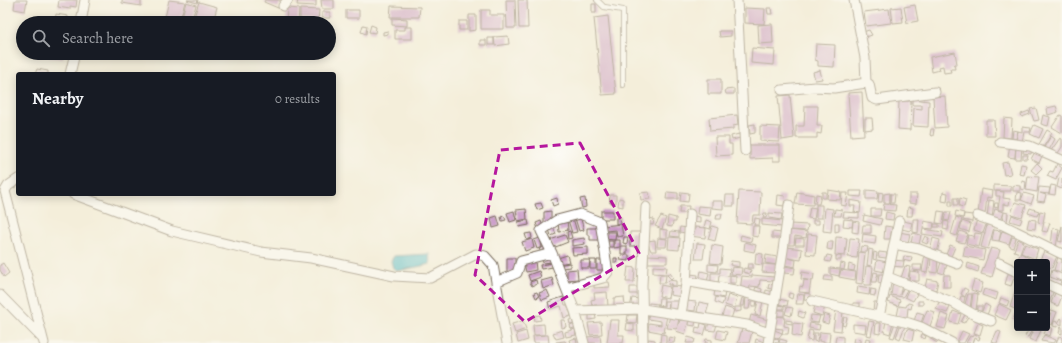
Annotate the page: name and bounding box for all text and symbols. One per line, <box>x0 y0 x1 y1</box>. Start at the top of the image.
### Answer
search box <box>16 16 336 60</box>
icon: search <box>30 27 52 49</box>
text: Search here <box>62 28 133 48</box>
text: Nearby <box>32 87 83 110</box>
text: 0 results <box>275 90 320 107</box>
map controls <box>1014 259 1050 331</box>
button: + <box>1014 259 1050 295</box>
button: − <box>1014 295 1050 331</box>

